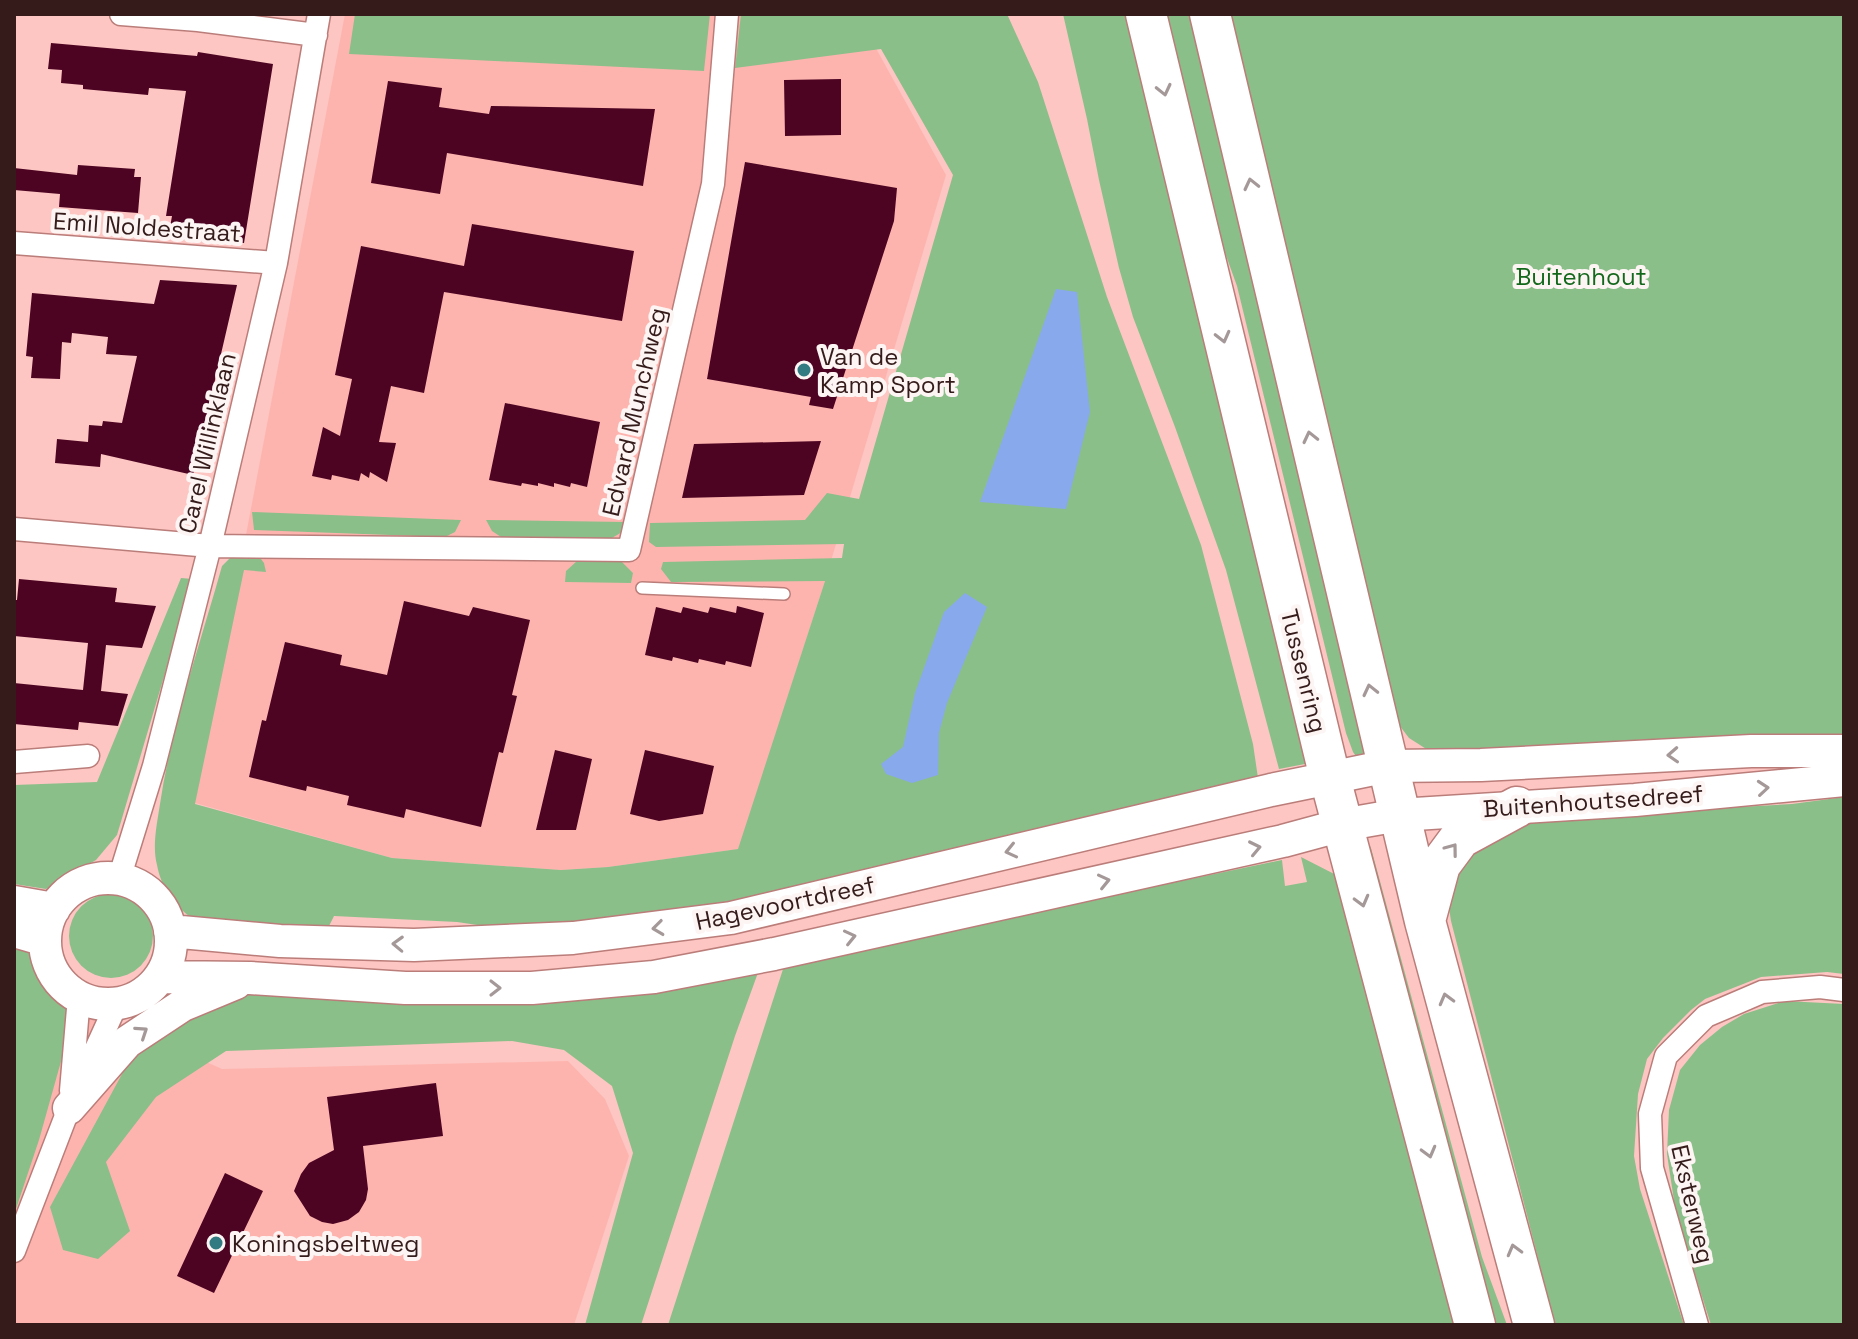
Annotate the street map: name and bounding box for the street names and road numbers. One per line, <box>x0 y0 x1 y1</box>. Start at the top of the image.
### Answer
street label: Emil Noldestraat <box>52 205 242 249</box>
street label: Edvard Munchweg <box>595 305 673 519</box>
street label: Carel Willinklaan <box>171 350 243 536</box>
street label: Tussenring <box>1274 606 1334 736</box>
street label: Buitenhoutsedreef <box>1482 778 1704 824</box>
street label: Hagevoortdreef <box>692 869 878 937</box>
street label: Eksterweg <box>1664 1142 1722 1266</box>

